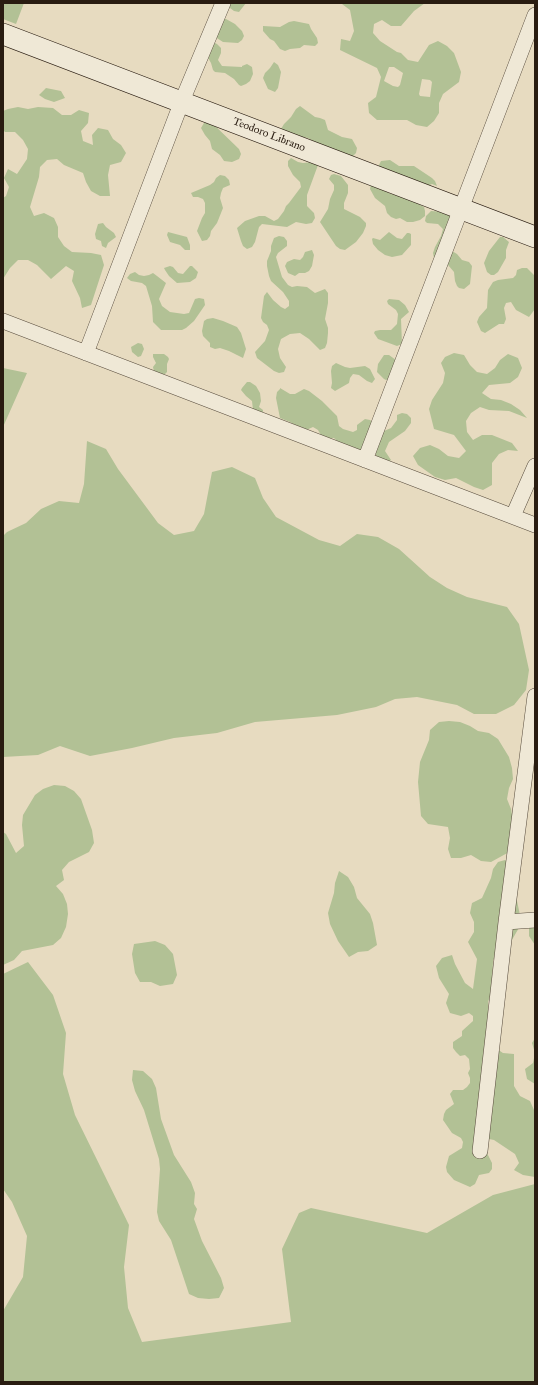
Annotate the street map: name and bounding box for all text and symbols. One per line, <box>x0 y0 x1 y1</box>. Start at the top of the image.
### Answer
street label: Teodoro Librano <box>231 115 307 155</box>

